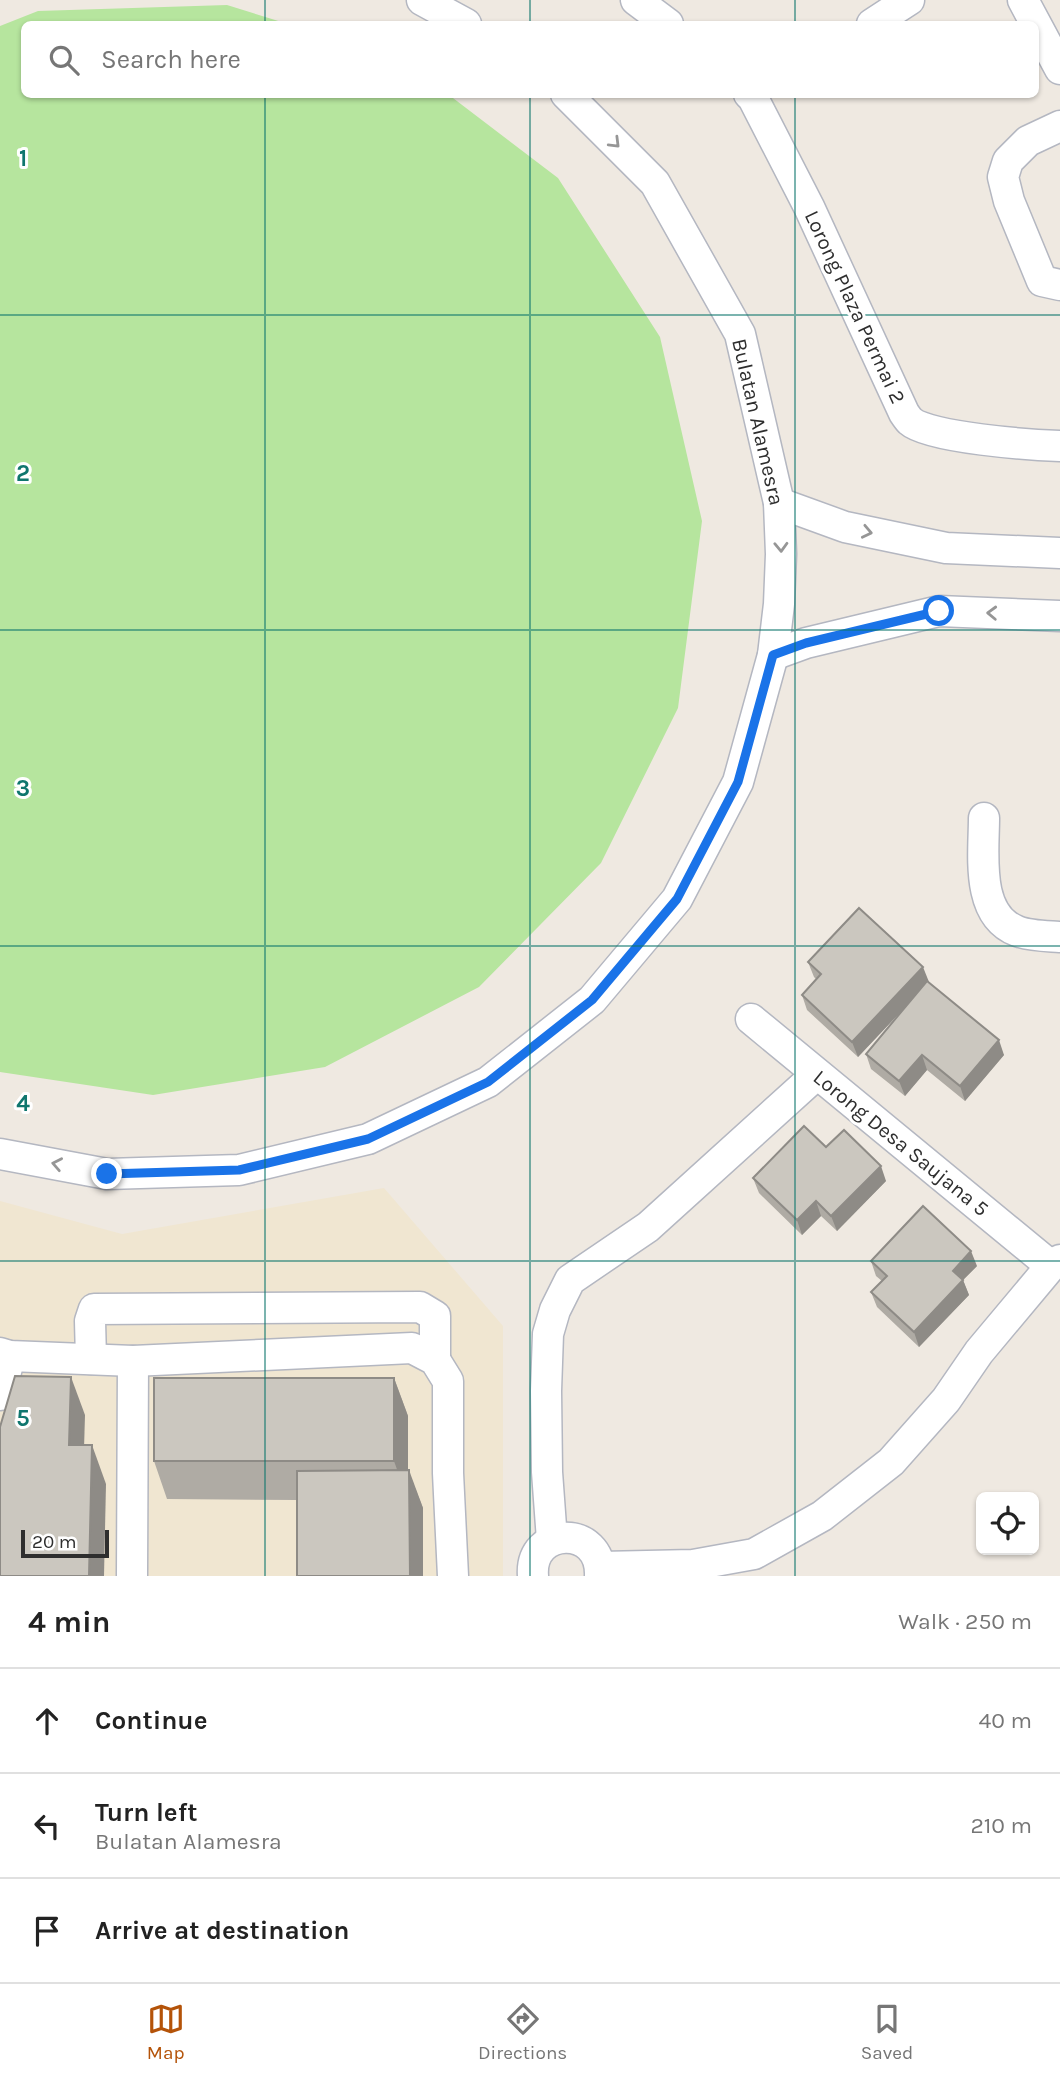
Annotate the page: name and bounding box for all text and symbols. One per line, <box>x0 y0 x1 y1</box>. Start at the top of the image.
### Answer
search box <box>21 21 1039 98</box>
icon: search <box>45 41 83 79</box>
text: Search here <box>101 44 241 75</box>
one-way arrow <box>606 134 619 147</box>
text: 1 <box>19 145 27 172</box>
street label: Lorong Plaza Permai 2 <box>800 207 910 407</box>
street label: Bulatan Alamesra <box>727 336 789 508</box>
text: 2 <box>16 460 30 487</box>
one-way arrow <box>861 523 873 538</box>
one-way arrow <box>773 542 788 553</box>
route start <box>923 595 954 626</box>
one-way arrow <box>986 606 997 621</box>
text: 3 <box>16 775 30 802</box>
street label: Lorong Desa Saujana 5 <box>809 1065 993 1221</box>
text: 4 <box>16 1090 30 1117</box>
one-way arrow <box>51 1157 63 1172</box>
route end <box>91 1158 122 1189</box>
text: 5 <box>16 1405 30 1432</box>
map controls <box>976 1492 1039 1555</box>
button: locate <box>976 1492 1039 1555</box>
scale bar <box>21 1527 108 1559</box>
text: 20 m <box>32 1531 77 1553</box>
text: 4 min <box>28 1604 110 1640</box>
text: Walk · 250 m <box>898 1608 1032 1635</box>
icon: ahead <box>28 1702 66 1740</box>
text: Continue <box>95 1705 207 1736</box>
text: 40 m <box>979 1707 1032 1734</box>
text: Turn left <box>95 1797 197 1828</box>
icon: left <box>28 1807 66 1845</box>
text: 210 m <box>970 1812 1032 1839</box>
text: Bulatan Alamesra <box>95 1828 282 1855</box>
icon: arrive <box>28 1912 66 1950</box>
text: Arrive at destination <box>95 1915 349 1946</box>
tab: Map <box>147 2000 185 2064</box>
tab: Directions <box>478 2000 567 2064</box>
tab: Saved <box>861 2000 913 2064</box>

